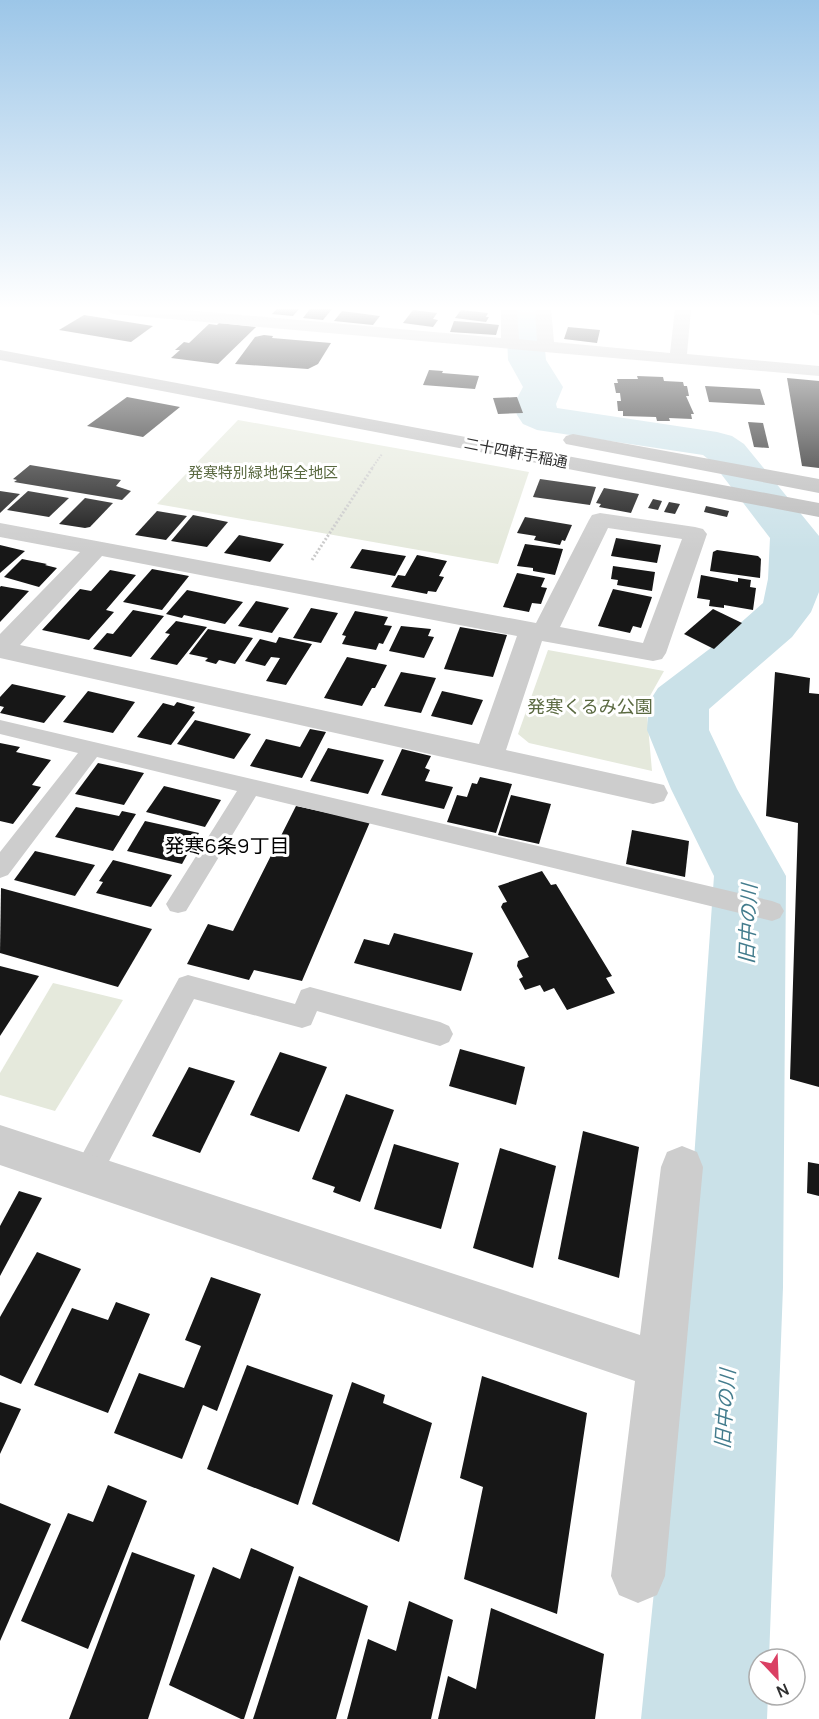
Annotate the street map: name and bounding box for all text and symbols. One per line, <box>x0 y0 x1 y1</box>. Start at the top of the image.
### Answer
street label: 二十四軒手稲通 <box>463 432 570 473</box>
park label: 発寒特別緑地保全地区 <box>188 462 338 483</box>
park label: 発寒くるみ公園 <box>527 694 653 718</box>
district label: 発寒6条9丁目 <box>165 832 289 859</box>
water label: 旧中の川 <box>733 882 762 964</box>
water label: 旧中の川 <box>708 1366 741 1450</box>
north arrow <box>747 1647 807 1707</box>
text: N <box>773 1678 792 1703</box>

